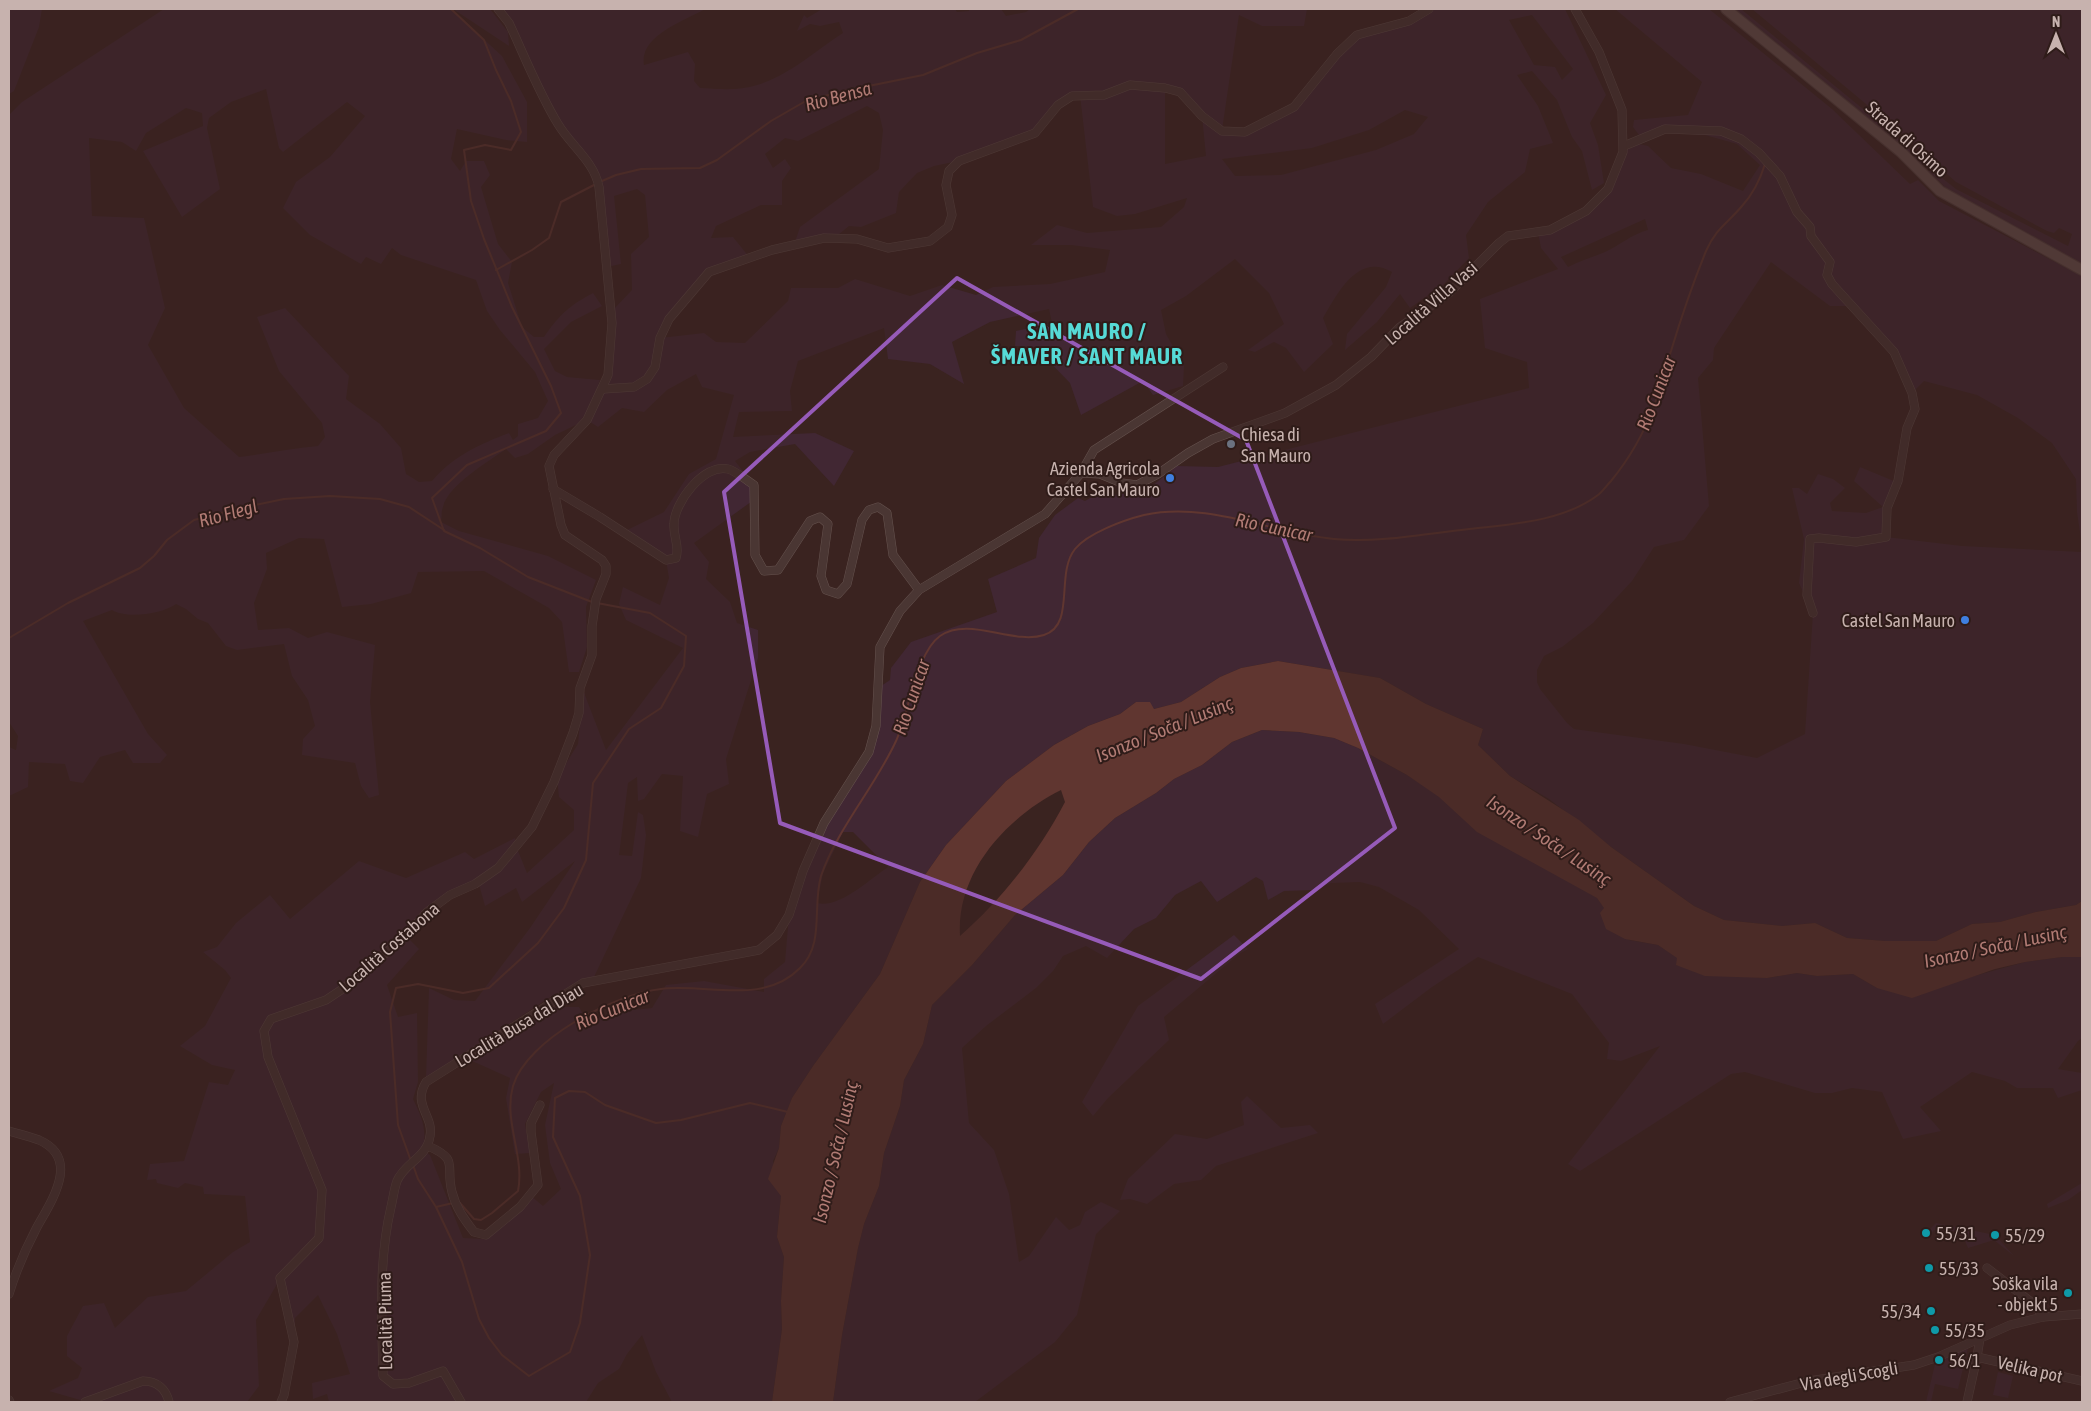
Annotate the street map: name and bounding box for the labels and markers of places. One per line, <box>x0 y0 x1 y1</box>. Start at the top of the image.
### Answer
place label: Chiesa di San Mauro <box>1241 424 1311 466</box>
marker: Chiesa di San Mauro <box>1225 438 1237 450</box>
place label: Azienda Agricola Castel San Mauro <box>1047 458 1160 500</box>
marker: Azienda Agricola Castel San Mauro <box>1164 472 1176 484</box>
place label: Castel San Mauro <box>1842 610 1955 631</box>
marker: Castel San Mauro <box>1959 614 1971 626</box>
place label: 55/31 <box>1936 1223 1976 1244</box>
place label: 55/29 <box>2005 1225 2045 1246</box>
marker: 55/31 <box>1920 1227 1932 1239</box>
marker: 55/29 <box>1989 1229 2001 1241</box>
place label: 55/33 <box>1939 1258 1979 1279</box>
marker: 55/33 <box>1923 1262 1935 1274</box>
place label: Soška vila - objekt 5 <box>1992 1273 2058 1315</box>
marker: Soška vila - objekt 5 <box>2062 1287 2074 1299</box>
place label: 55/34 <box>1881 1301 1921 1322</box>
marker: 55/34 <box>1925 1305 1937 1317</box>
place label: 55/35 <box>1945 1320 1985 1341</box>
marker: 55/35 <box>1929 1324 1941 1336</box>
place label: 56/1 <box>1949 1350 1980 1371</box>
marker: 56/1 <box>1933 1354 1945 1366</box>

